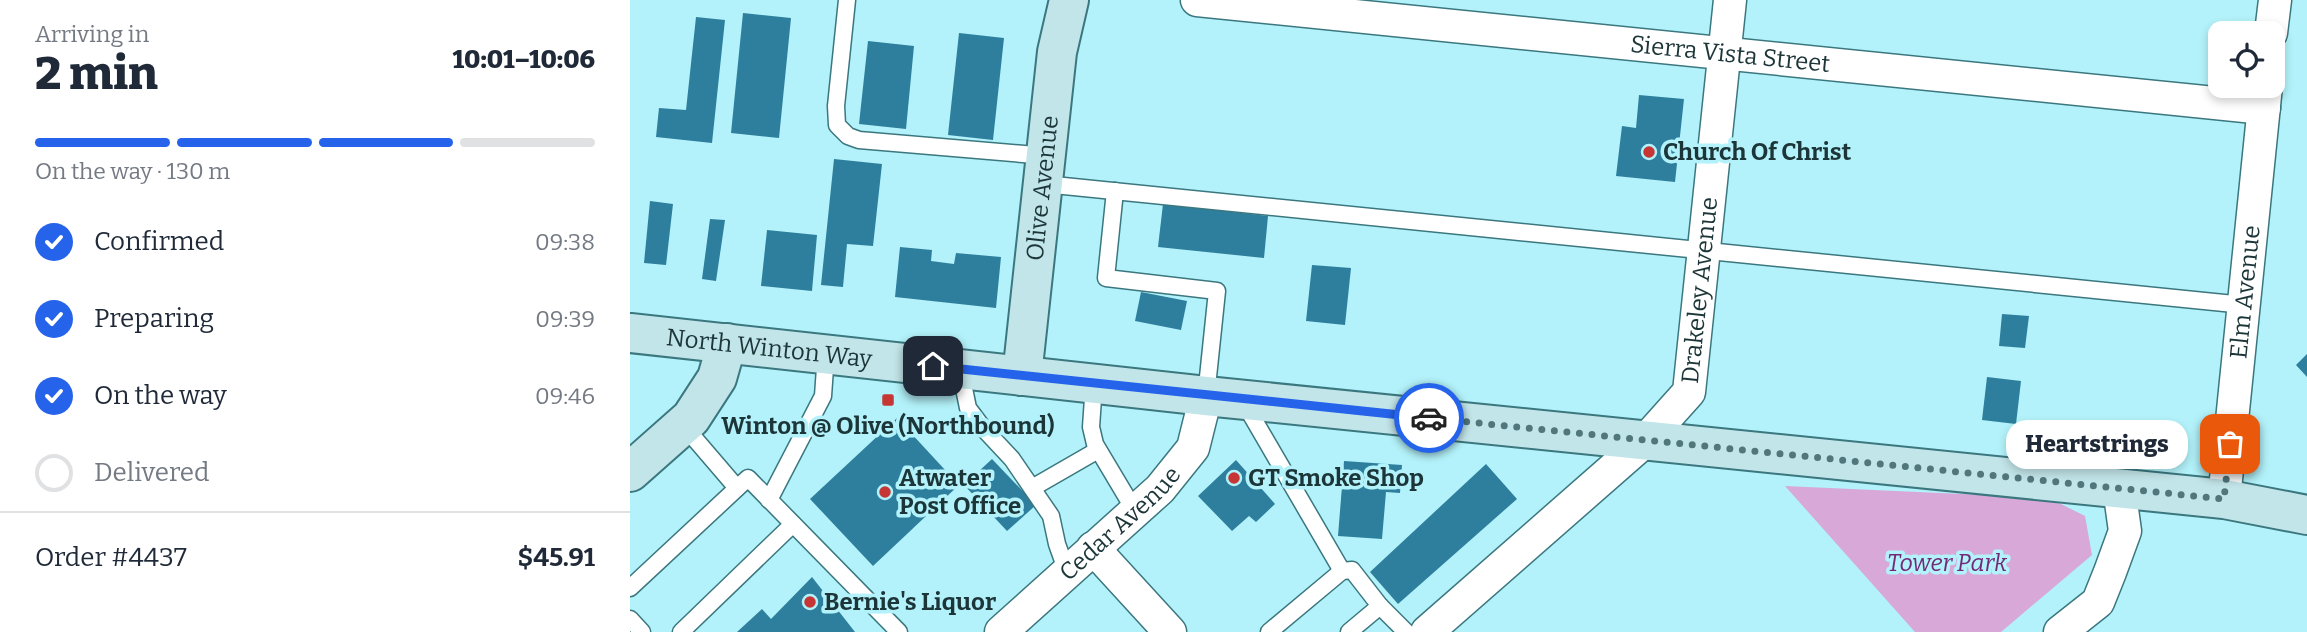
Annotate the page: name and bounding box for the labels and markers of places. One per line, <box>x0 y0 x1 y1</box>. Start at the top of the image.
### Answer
place label: Church Of Christ <box>1663 138 1852 166</box>
marker: Church Of Christ <box>1641 144 1657 160</box>
pin <box>903 336 963 396</box>
marker: Winton @ Olive (Northbound) <box>880 392 896 408</box>
place label: Winton @ Olive (Northbound) <box>721 412 1055 440</box>
pin <box>2200 414 2260 474</box>
callout: Heartstrings <box>2006 420 2188 468</box>
place label: Atwater Post Office <box>899 464 1021 520</box>
place label: GT Smoke Shop <box>1248 464 1424 492</box>
marker: GT Smoke Shop <box>1226 470 1242 486</box>
marker: Atwater Post Office <box>877 484 893 500</box>
place label: Bernie's Liquor <box>824 588 996 616</box>
marker: Bernie's Liquor <box>802 594 818 610</box>

